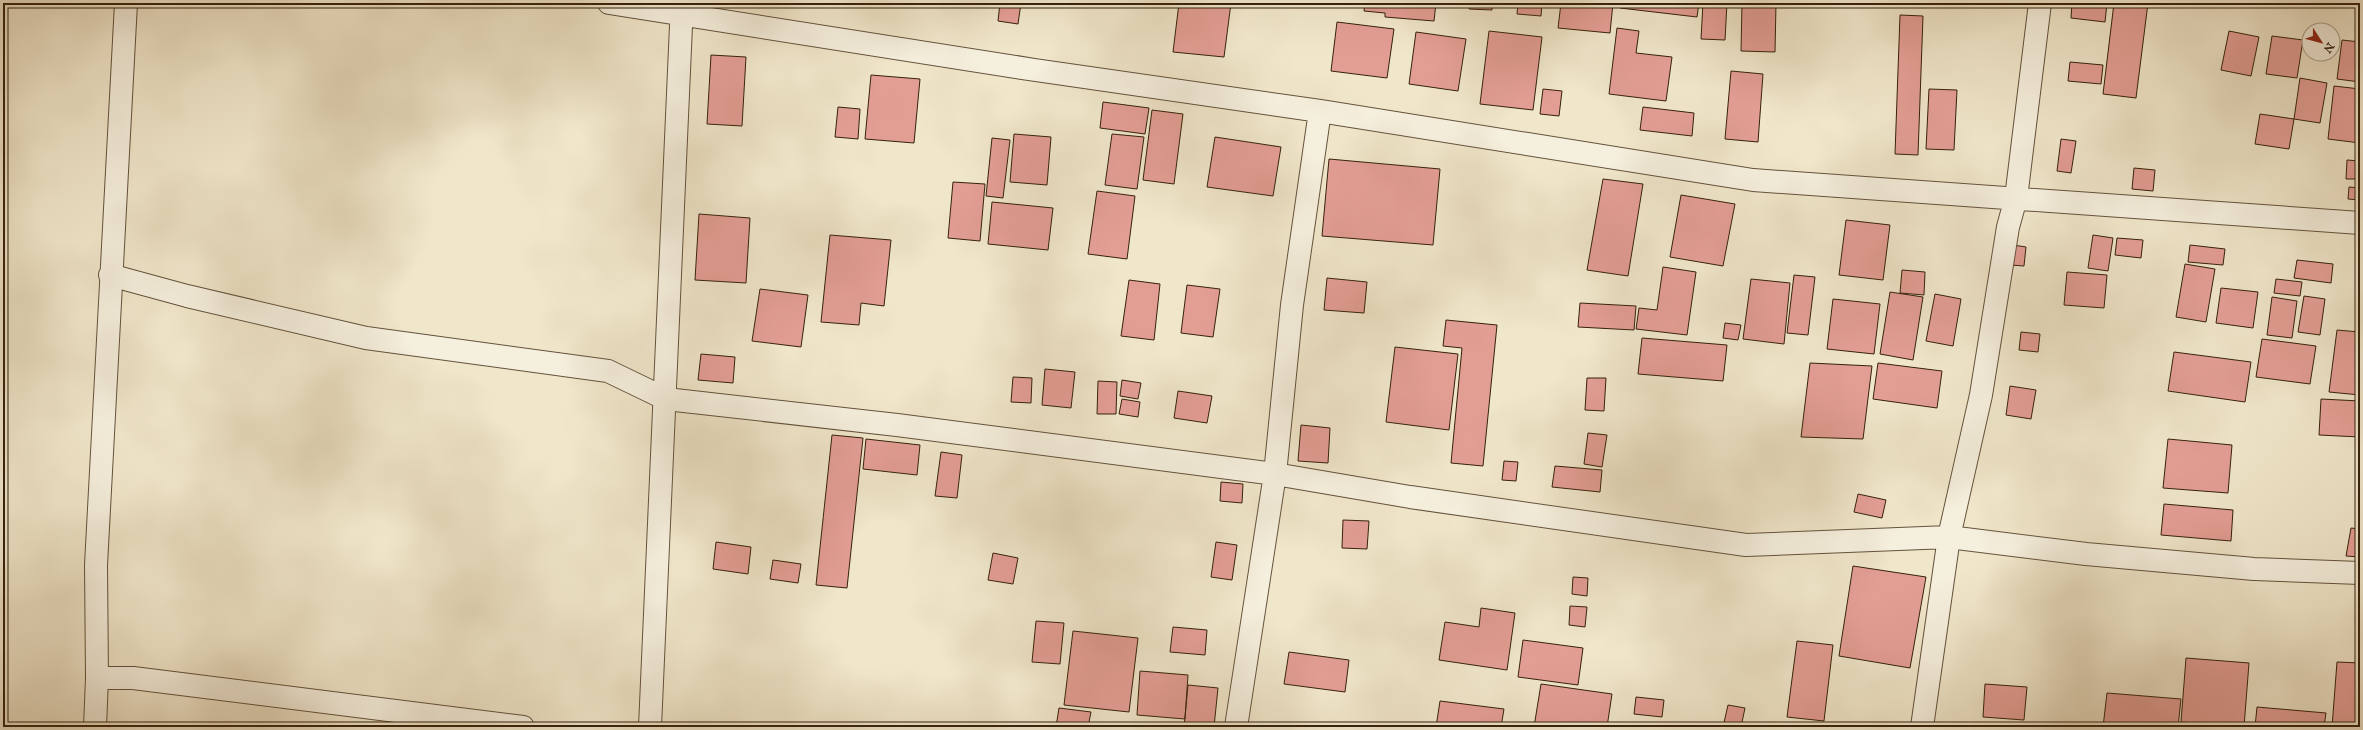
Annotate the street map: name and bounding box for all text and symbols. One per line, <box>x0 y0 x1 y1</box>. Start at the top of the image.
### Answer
north arrow <box>2301 22 2341 62</box>
text: N <box>2320 39 2337 56</box>

